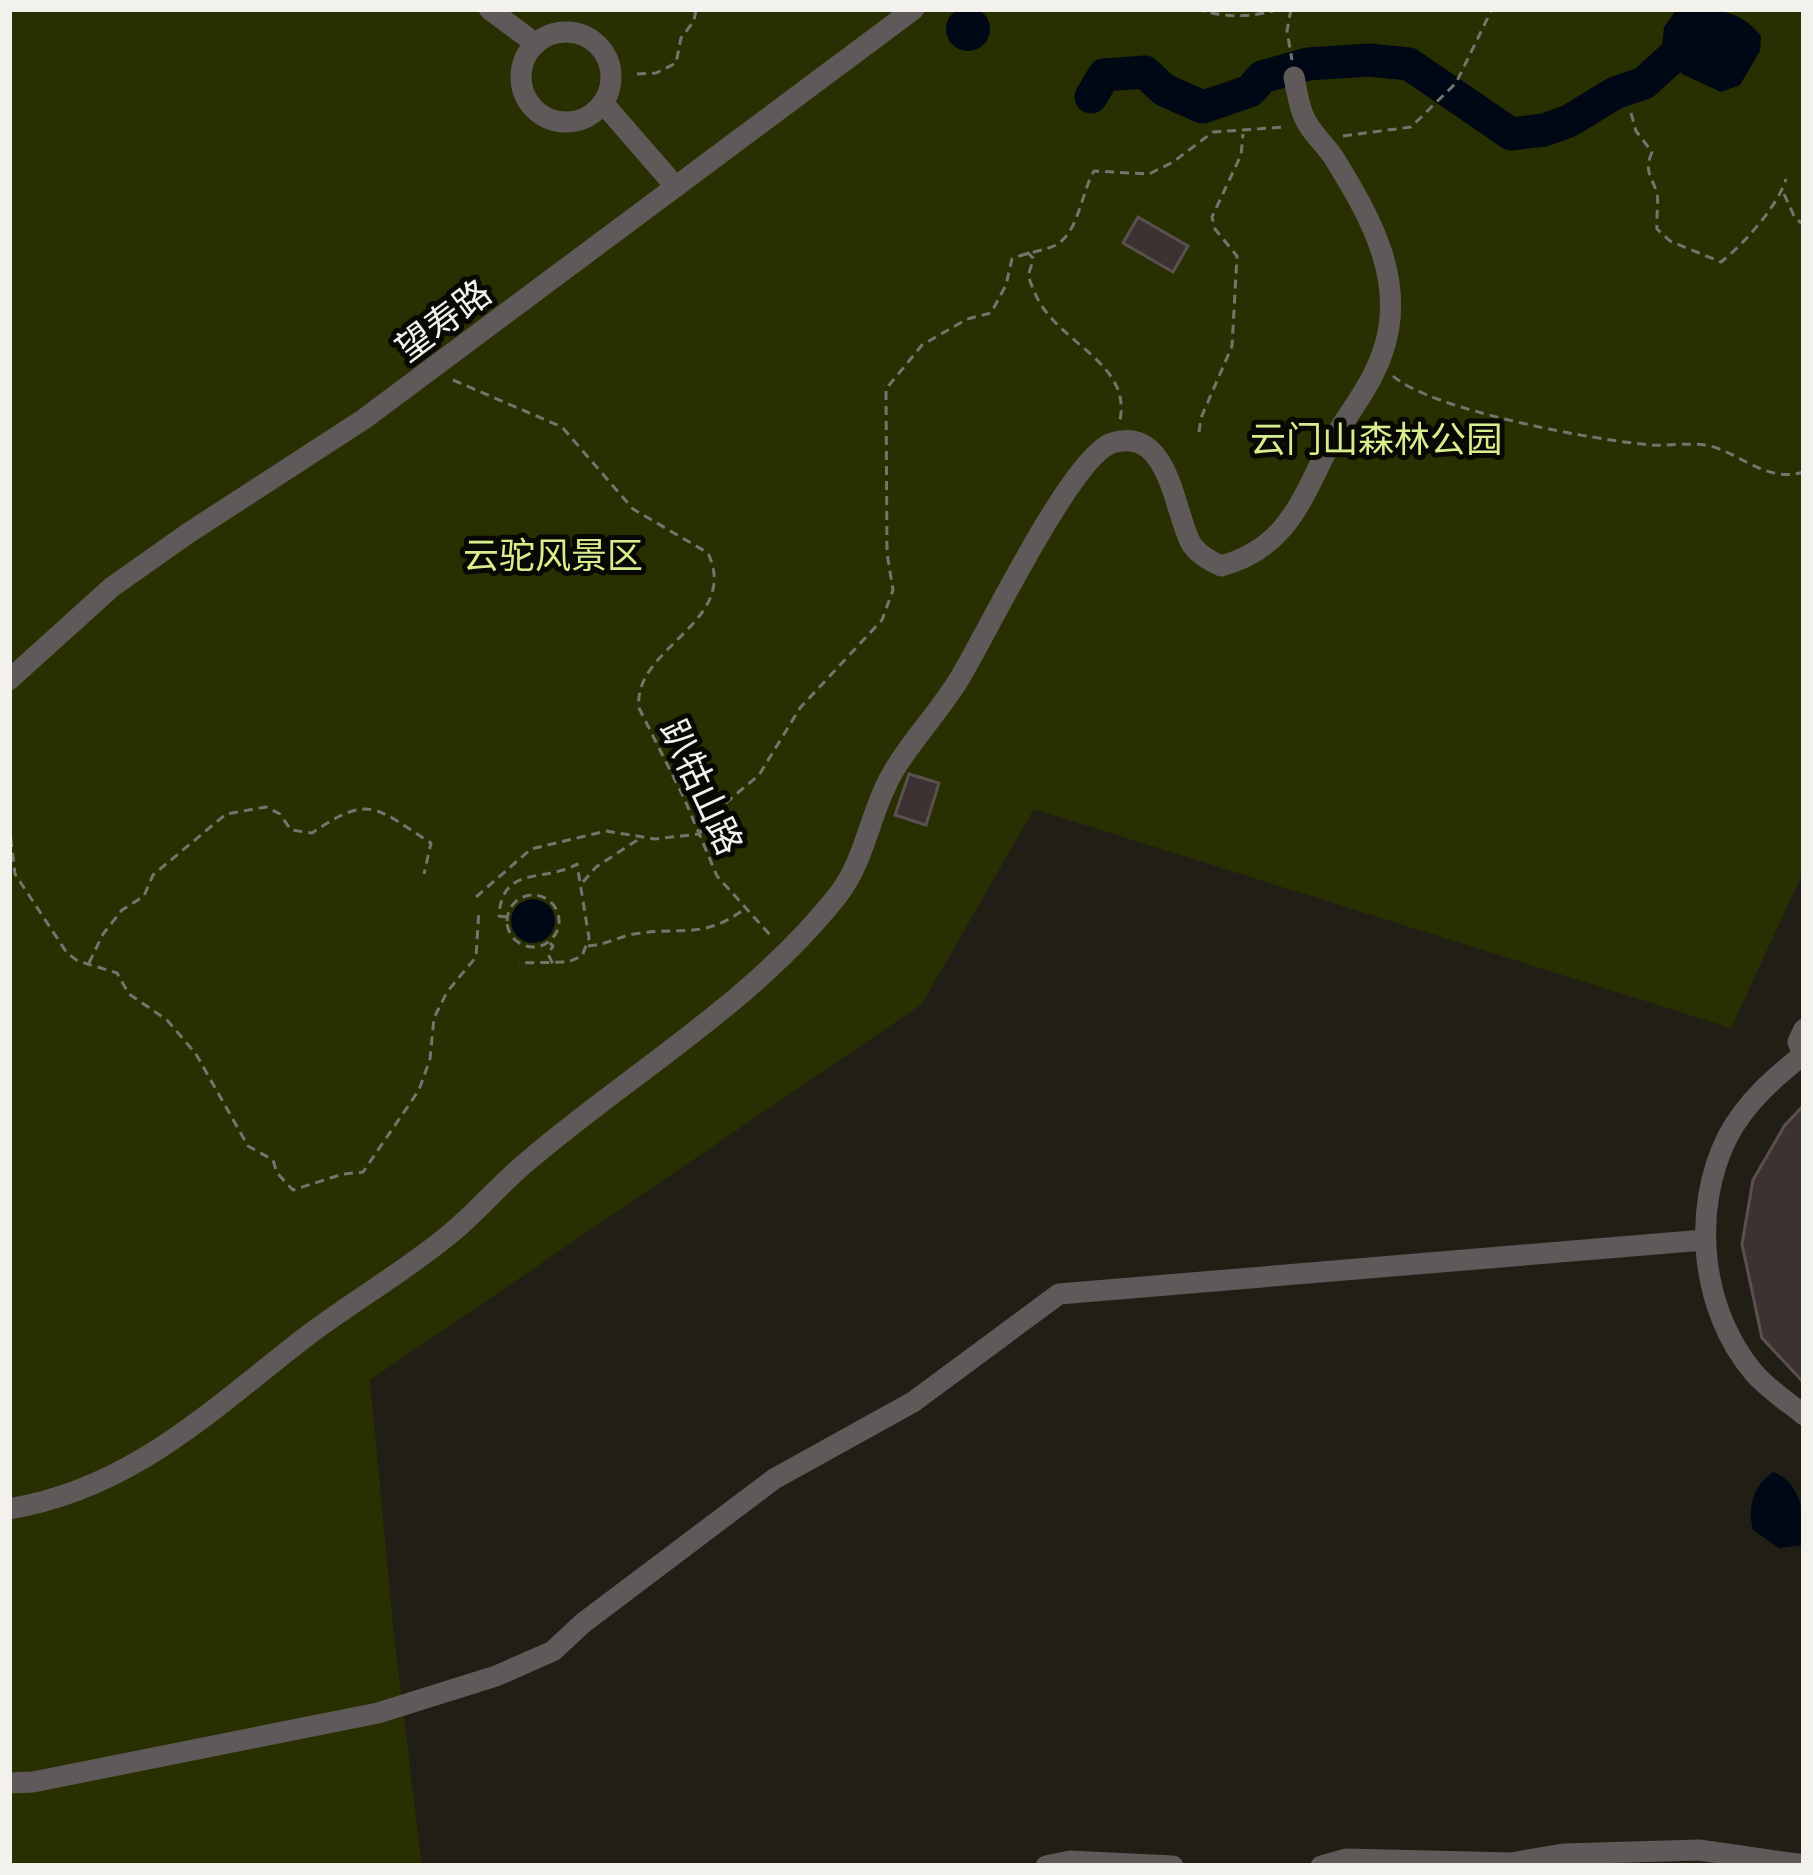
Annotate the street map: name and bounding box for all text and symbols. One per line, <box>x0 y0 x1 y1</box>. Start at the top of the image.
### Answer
street label: 望寿路 <box>388 272 499 370</box>
park label: 云门山森林公园 <box>1250 419 1502 461</box>
park label: 云驼风景区 <box>463 535 643 577</box>
street label: 趴牯山路 <box>652 713 751 862</box>

